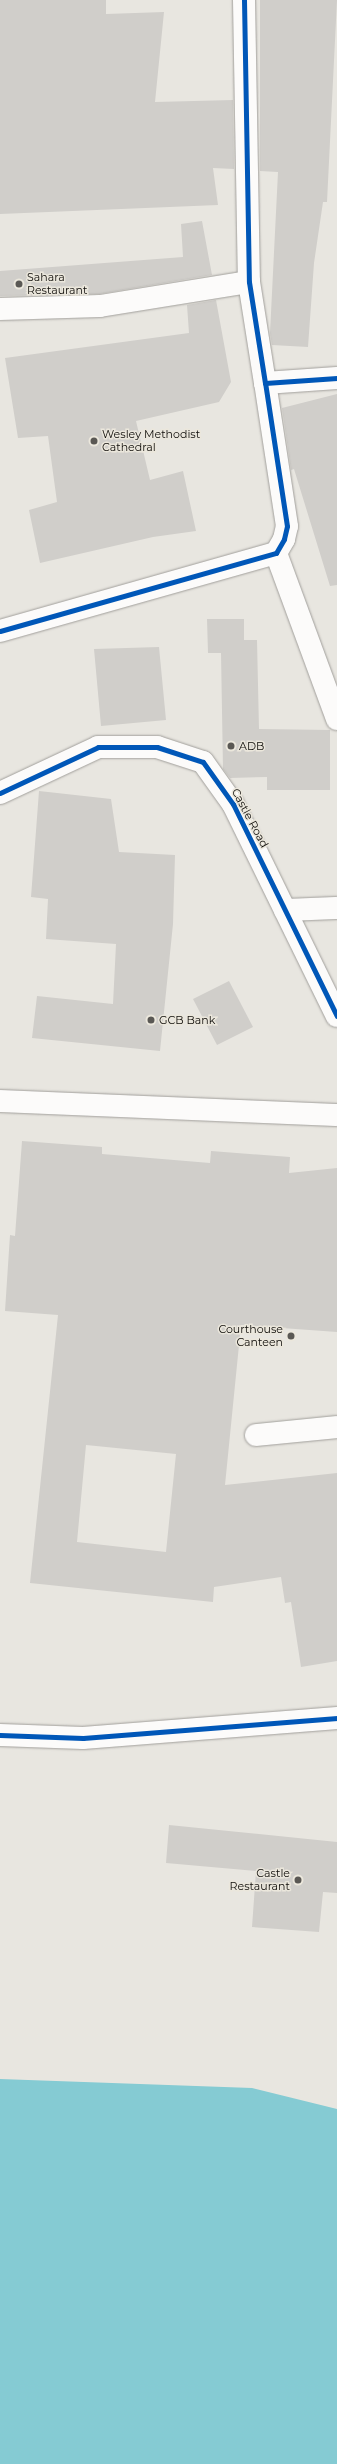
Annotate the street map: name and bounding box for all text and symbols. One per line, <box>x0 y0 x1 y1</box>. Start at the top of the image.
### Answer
place label: Sahara Restaurant <box>27 271 87 297</box>
marker: Sahara Restaurant <box>14 279 24 289</box>
place label: Wesley Methodist Cathedral <box>102 428 200 454</box>
marker: Wesley Methodist Cathedral <box>89 436 99 446</box>
place label: ADB <box>239 739 264 753</box>
marker: ADB <box>226 741 236 751</box>
street label: Castle Road <box>229 786 271 850</box>
place label: GCB Bank <box>159 1013 215 1027</box>
marker: GCB Bank <box>146 1015 156 1025</box>
place label: Courthouse Canteen <box>218 1323 283 1349</box>
marker: Courthouse Canteen <box>286 1331 296 1341</box>
place label: Castle Restaurant <box>230 1867 290 1893</box>
marker: Castle Restaurant <box>293 1875 303 1885</box>

